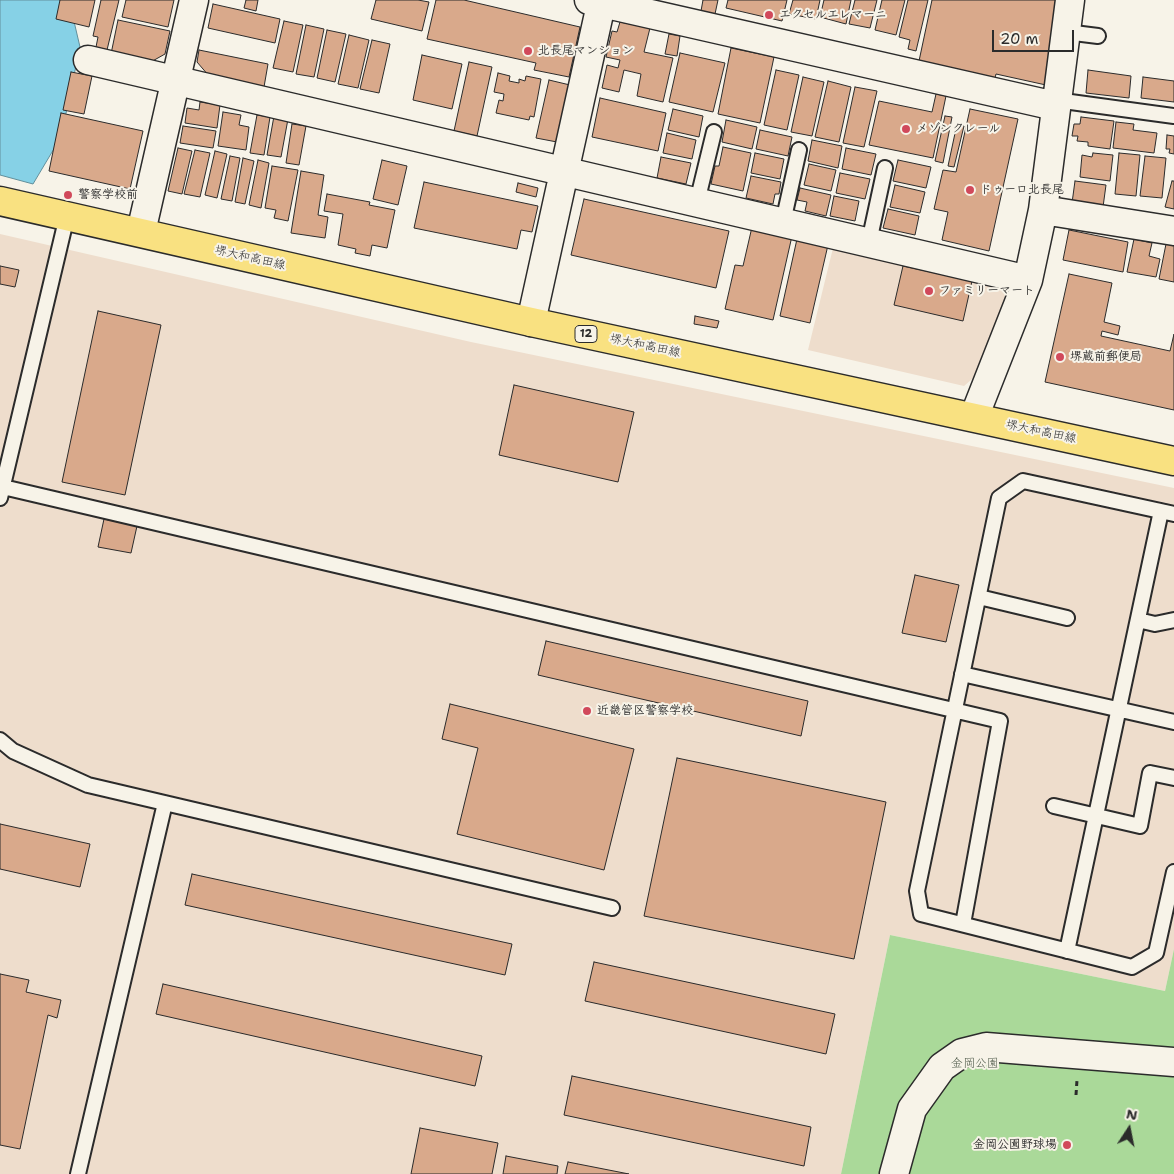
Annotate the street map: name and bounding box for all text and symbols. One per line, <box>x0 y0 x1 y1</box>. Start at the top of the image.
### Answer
place label: エクセルエレマーニ <box>779 8 887 22</box>
marker: エクセルエレマーニ <box>763 9 775 21</box>
scale bar <box>994 20 1076 52</box>
text: 20 m <box>1000 29 1039 49</box>
place label: 北長尾マンション <box>538 44 634 58</box>
marker: 北長尾マンション <box>522 45 534 57</box>
place label: メゾンクレール <box>916 122 1000 136</box>
marker: メゾンクレール <box>900 123 912 135</box>
place label: ドゥーロ北長尾 <box>980 183 1064 197</box>
marker: ドゥーロ北長尾 <box>964 184 976 196</box>
place label: 警察学校前 <box>78 188 138 202</box>
marker: 警察学校前 <box>62 189 74 201</box>
street label: 堺大和高田線 <box>213 243 287 273</box>
place label: ファミリーマート <box>939 284 1035 298</box>
marker: ファミリーマート <box>923 285 935 297</box>
road number: 12 <box>575 326 597 342</box>
street label: 堺大和高田線 <box>608 331 682 361</box>
place label: 堺蔵前郵便局 <box>1070 350 1142 364</box>
marker: 堺蔵前郵便局 <box>1054 351 1066 363</box>
street label: 堺大和高田線 <box>1004 417 1078 447</box>
place label: 近畿管区警察学校 <box>597 704 693 718</box>
marker: 近畿管区警察学校 <box>581 705 593 717</box>
park label: 金岡公園 <box>951 1057 999 1071</box>
north arrow <box>1104 1104 1154 1154</box>
text: N <box>1125 1104 1139 1124</box>
place label: 金岡公園野球場 <box>973 1138 1057 1152</box>
marker: 金岡公園野球場 <box>1061 1139 1073 1151</box>

